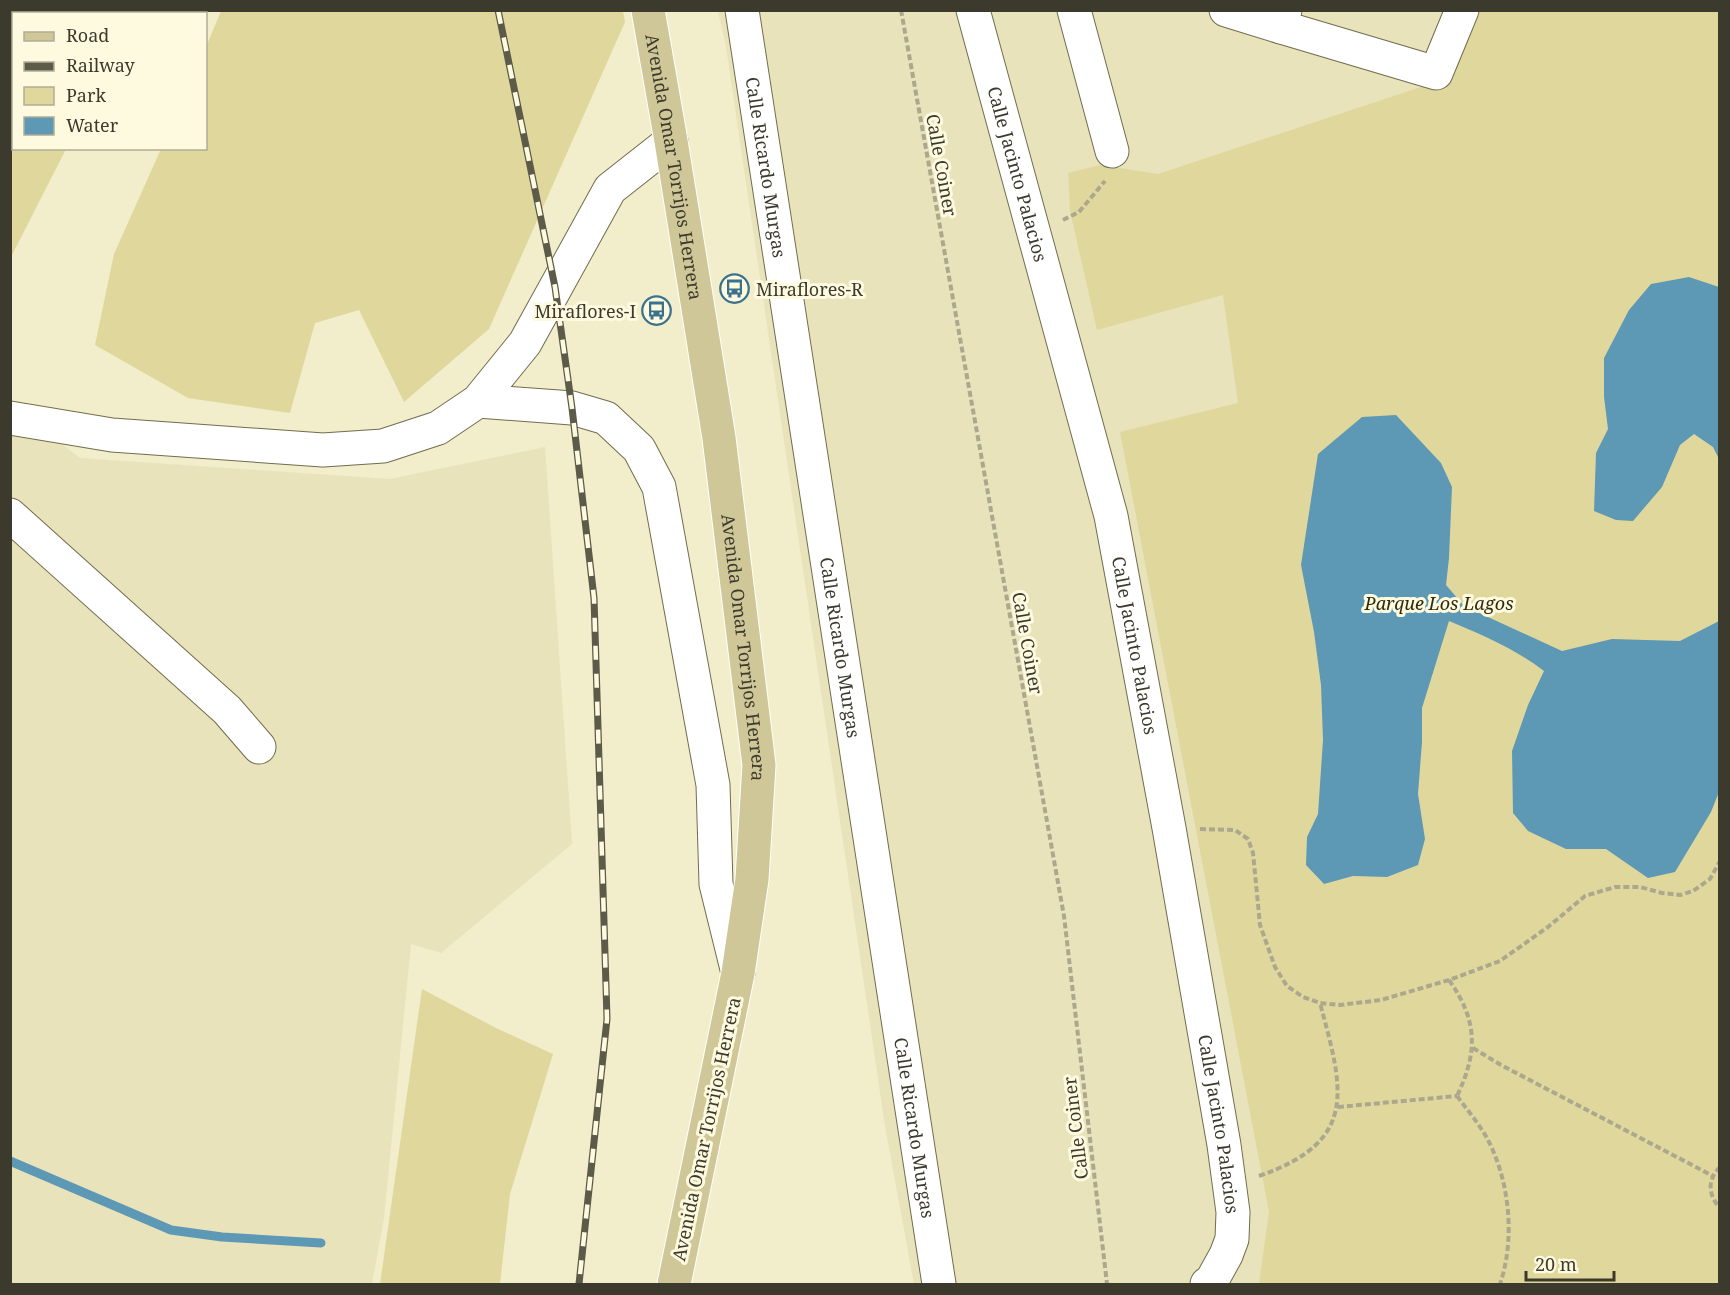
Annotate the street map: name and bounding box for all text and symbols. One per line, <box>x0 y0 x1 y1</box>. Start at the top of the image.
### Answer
legend <box>12 12 207 150</box>
text: Road <box>66 23 109 47</box>
street label: Avenida Omar Torrijos Herrera <box>640 32 708 302</box>
text: Railway <box>66 53 136 77</box>
street label: Calle Ricardo Murgas <box>740 75 792 259</box>
text: Park <box>66 83 106 107</box>
street label: Calle Jacinto Palacios <box>982 84 1053 264</box>
street label: Calle Coiner <box>921 112 963 219</box>
text: Water <box>66 113 119 137</box>
bus stop icon: Miraflores-R <box>719 273 751 305</box>
place label: Miraflores-R <box>756 277 863 301</box>
bus stop icon: Miraflores-I <box>641 295 673 327</box>
place label: Miraflores-I <box>534 299 636 323</box>
street label: Avenida Omar Torrijos Herrera <box>716 512 771 782</box>
street label: Calle Jacinto Palacios <box>1107 554 1163 736</box>
street label: Calle Ricardo Murgas <box>815 555 866 740</box>
street label: Calle Coiner <box>1007 590 1049 697</box>
park label: Parque Los Lagos <box>1364 591 1513 615</box>
street label: Avenida Omar Torrijos Herrera <box>666 995 746 1263</box>
street label: Calle Jacinto Palacios <box>1193 1033 1245 1215</box>
street label: Calle Ricardo Murgas <box>889 1036 941 1220</box>
street label: Calle Coiner <box>1057 1075 1093 1181</box>
scale bar <box>1526 1244 1614 1282</box>
text: 20 m <box>1535 1252 1577 1276</box>

